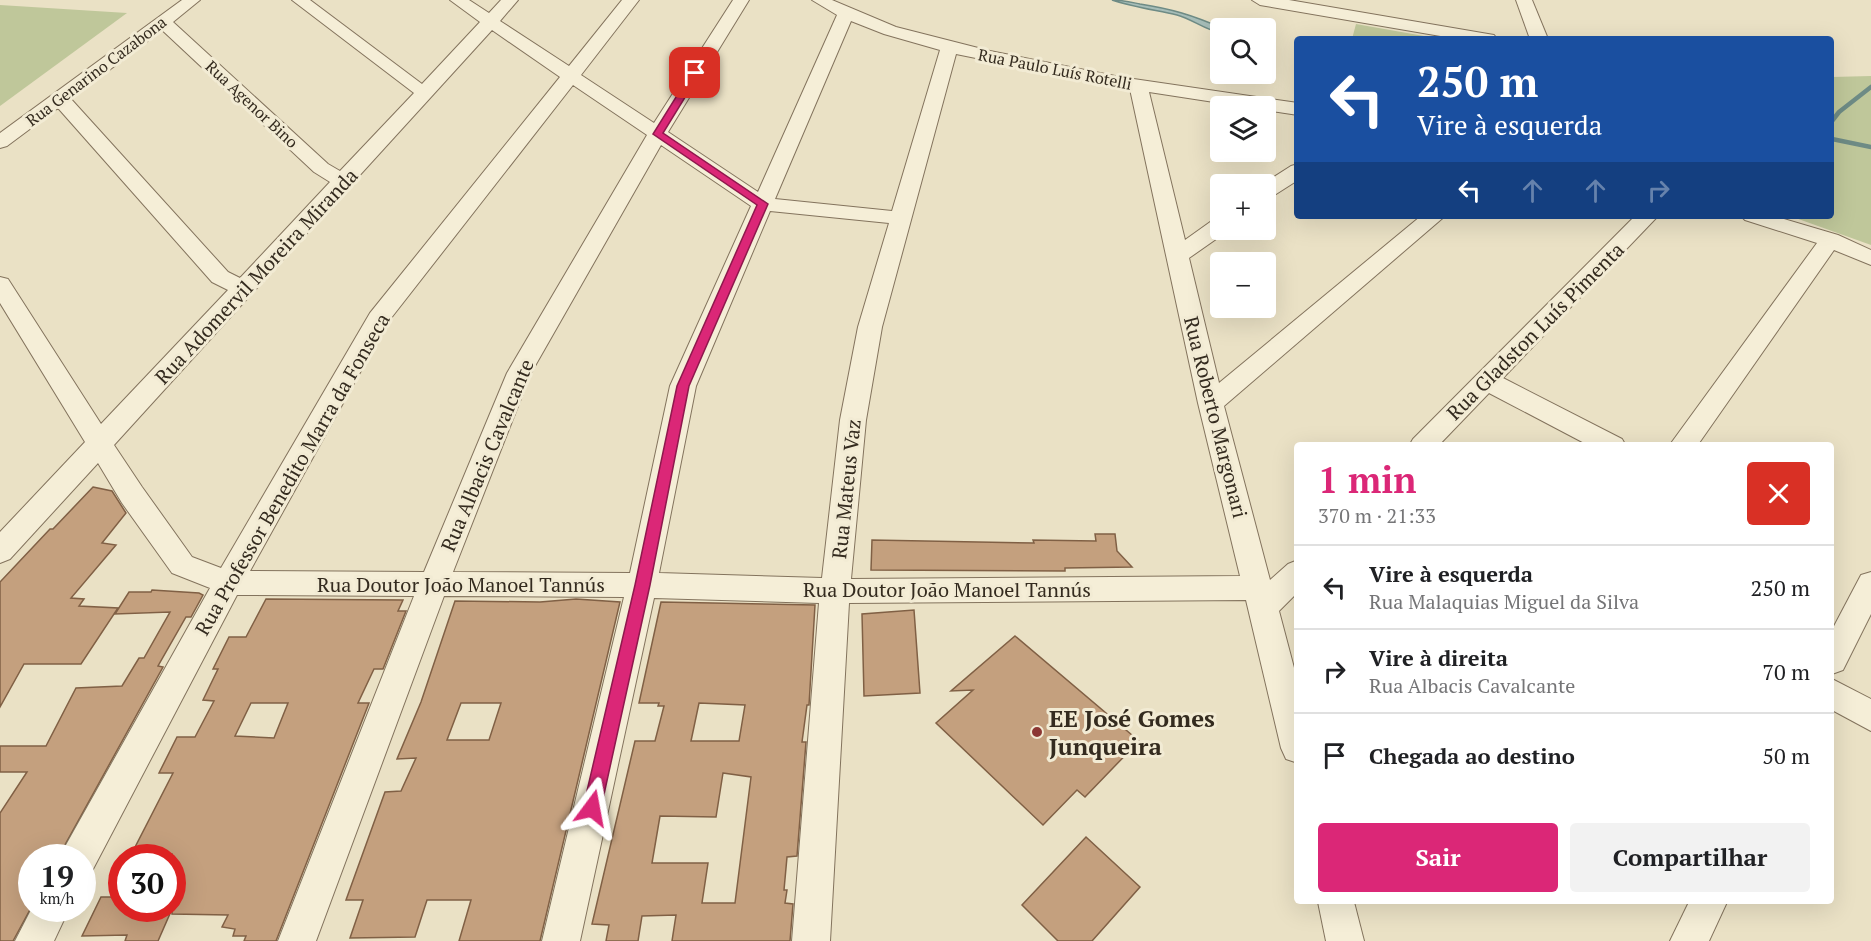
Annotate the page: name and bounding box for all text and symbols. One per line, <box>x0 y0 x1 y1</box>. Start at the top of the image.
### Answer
street label: Rua Genarino Cazabona <box>21 11 171 131</box>
map controls <box>1210 18 1276 318</box>
button: search <box>1210 18 1276 84</box>
street label: Rua Paulo Luís Rotelli <box>976 43 1134 95</box>
pin <box>669 47 720 98</box>
text: 250 m <box>1417 53 1538 109</box>
street label: Rua Agenor Bino <box>201 55 303 153</box>
icon: arrive <box>678 56 711 89</box>
icon: left <box>1318 60 1396 138</box>
button: layers <box>1210 96 1276 162</box>
text: Vire à esquerda <box>1417 107 1602 143</box>
street label: Rua Adomervil Moreira Miranda <box>149 162 363 390</box>
button: + <box>1210 174 1276 240</box>
icon: left <box>1453 174 1486 207</box>
icon: ahead <box>1516 174 1549 207</box>
icon: ahead <box>1579 174 1612 207</box>
icon: right <box>1642 174 1675 207</box>
street label: Rua Gladston Luís Pimenta <box>1440 236 1630 426</box>
button: − <box>1210 252 1276 318</box>
street label: Rua Professor Benedito Marra da Fonseca <box>188 308 396 640</box>
street label: Rua Roberto Margonari <box>1178 313 1254 521</box>
street label: Rua Albacis Cavalcante <box>434 355 540 555</box>
street label: Rua Mateus Vaz <box>825 418 867 560</box>
text: 1 min <box>1318 456 1416 503</box>
button: close <box>1747 462 1810 525</box>
text: 370 m · 21:33 <box>1318 502 1436 529</box>
text: Vire à esquerda <box>1369 559 1533 588</box>
street label: Rua Doutor João Manoel Tannús <box>317 571 605 598</box>
icon: left <box>1318 571 1351 604</box>
text: 250 m <box>1750 573 1810 602</box>
street label: Rua Doutor João Manoel Tannús <box>803 576 1091 603</box>
text: Rua Malaquias Miguel da Silva <box>1369 588 1639 615</box>
text: Vire à direita <box>1369 643 1508 672</box>
icon: right <box>1318 655 1351 688</box>
text: 70 m <box>1762 657 1810 686</box>
text: Rua Albacis Cavalcante <box>1369 672 1575 699</box>
place label: EE José Gomes Junqueira <box>1049 702 1215 762</box>
marker: EE José Gomes Junqueira <box>1030 725 1044 739</box>
icon: arrive <box>1318 739 1351 772</box>
text: Chegada ao destino <box>1369 741 1575 770</box>
text: 50 m <box>1762 741 1810 770</box>
position arrow <box>560 776 624 840</box>
button: Sair <box>1318 823 1558 892</box>
button: Compartilhar <box>1570 823 1810 892</box>
speed limit sign: 30 <box>108 844 186 922</box>
text: 19 <box>40 856 74 896</box>
text: km/h <box>40 888 74 908</box>

